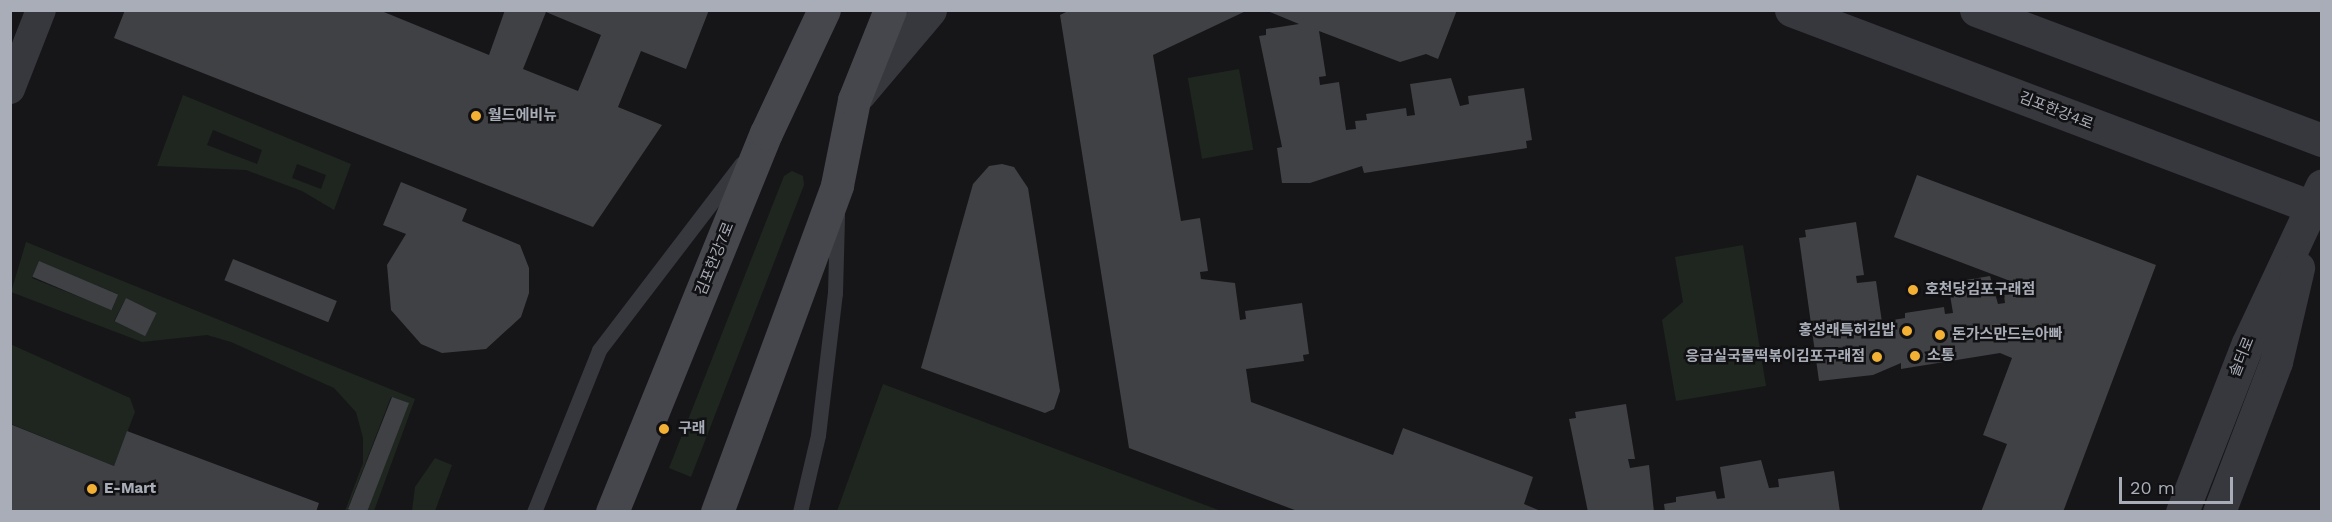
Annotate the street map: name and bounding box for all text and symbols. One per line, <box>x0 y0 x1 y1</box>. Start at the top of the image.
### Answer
street label: 김포한강4로 <box>2016 89 2096 133</box>
place label: 월드에비뉴 <box>488 107 557 125</box>
marker: 월드에비뉴 <box>469 109 483 123</box>
street label: 김포한강7로 <box>692 220 738 298</box>
place label: 호천당김포구래점 <box>1925 281 2035 299</box>
marker: 호천당김포구래점 <box>1906 283 1920 297</box>
place label: 홍성래특허김밥 <box>1798 322 1895 340</box>
marker: 홍성래특허김밥 <box>1900 324 1914 338</box>
place label: 돈가스만드는아빠 <box>1952 326 2062 344</box>
marker: 돈가스만드는아빠 <box>1933 328 1947 342</box>
street label: 솔터로 <box>2226 334 2258 380</box>
place label: 소통 <box>1927 347 1955 365</box>
place label: 응급실국물떡볶이김포구래점 <box>1686 348 1865 366</box>
marker: 소통 <box>1908 349 1922 363</box>
marker: 응급실국물떡볶이김포구래점 <box>1870 350 1884 364</box>
marker: 구래 <box>655 420 673 438</box>
place label: 구래 <box>678 420 706 438</box>
scale bar <box>2122 465 2236 503</box>
text: 20 m <box>2130 477 2175 498</box>
place label: E-Mart <box>104 480 156 498</box>
marker: E-Mart <box>85 482 99 496</box>

